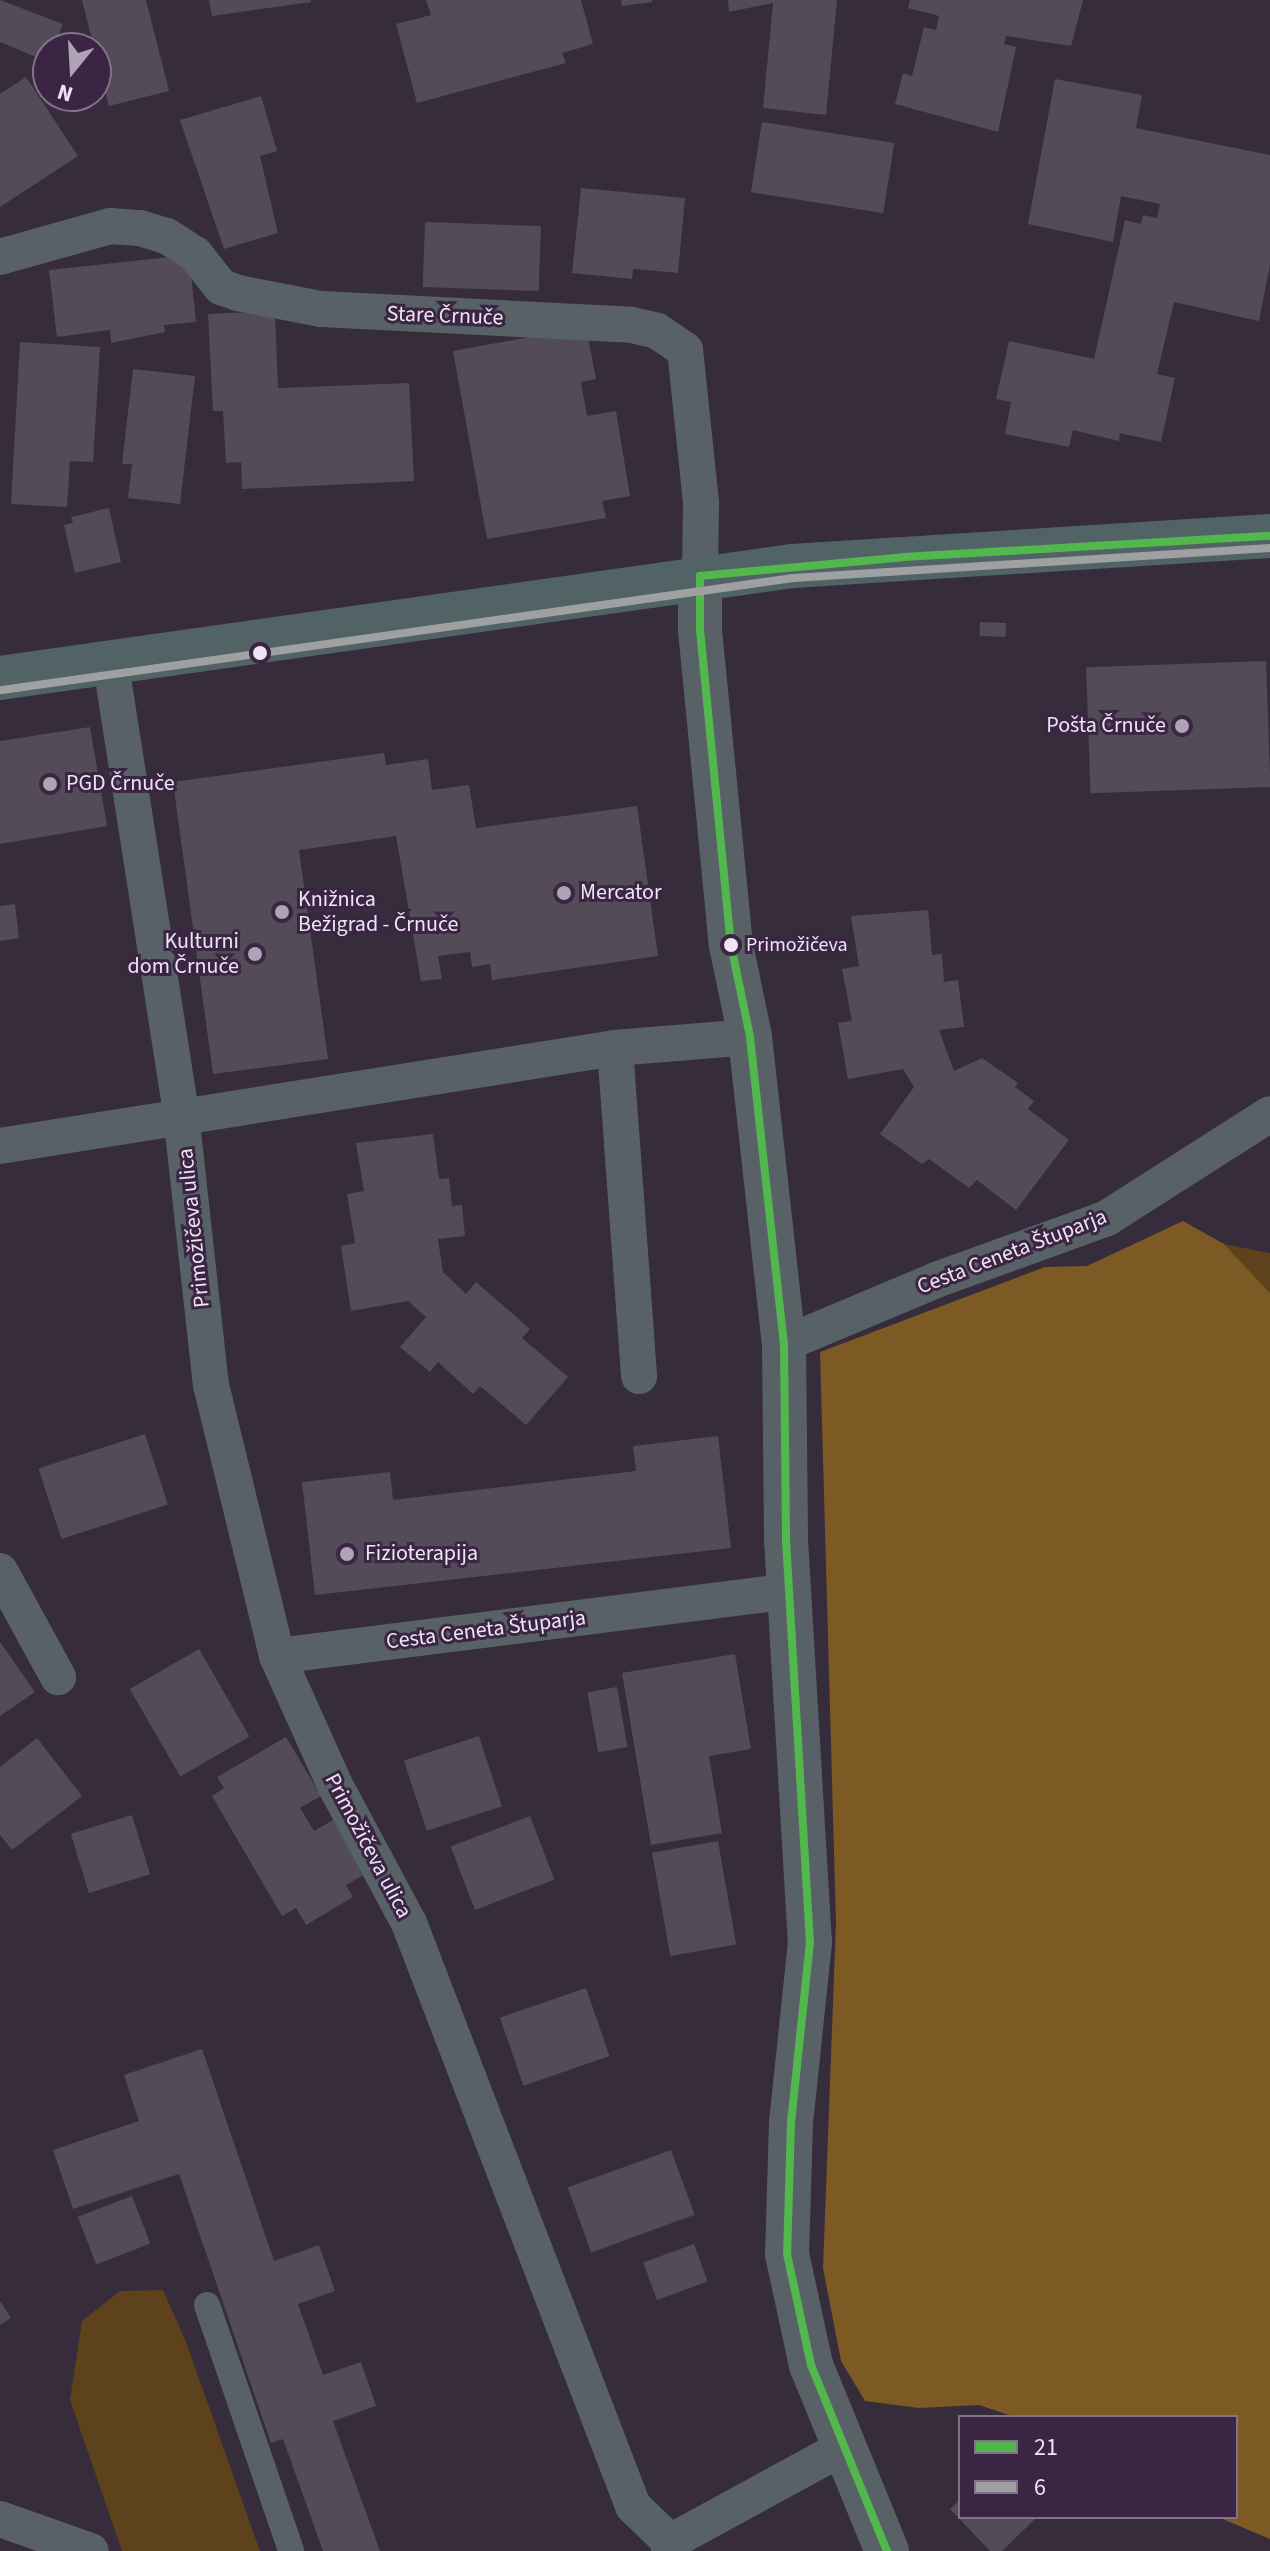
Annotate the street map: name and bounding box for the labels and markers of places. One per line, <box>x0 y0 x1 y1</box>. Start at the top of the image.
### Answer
unlabelled marker <box>252 645 268 661</box>
place label: Pošta Črnuče <box>1046 713 1166 739</box>
marker: Pošta Črnuče <box>1173 717 1191 735</box>
place label: PGD Črnuče <box>66 771 175 797</box>
marker: PGD Črnuče <box>41 775 59 793</box>
place label: Mercator <box>580 880 662 906</box>
marker: Mercator <box>555 884 573 902</box>
place label: Knižnica Bežigrad - Črnuče <box>298 886 458 938</box>
marker: Knižnica Bežigrad - Črnuče <box>273 903 291 921</box>
place label: Kulturni dom Črnuče <box>128 928 239 980</box>
place label: Primožičeva <box>746 933 848 957</box>
marker: Primožičeva <box>723 937 739 953</box>
marker: Kulturni dom Črnuče <box>246 945 264 963</box>
place label: Fizioterapija <box>365 1541 478 1567</box>
marker: Fizioterapija <box>336 1543 358 1565</box>

